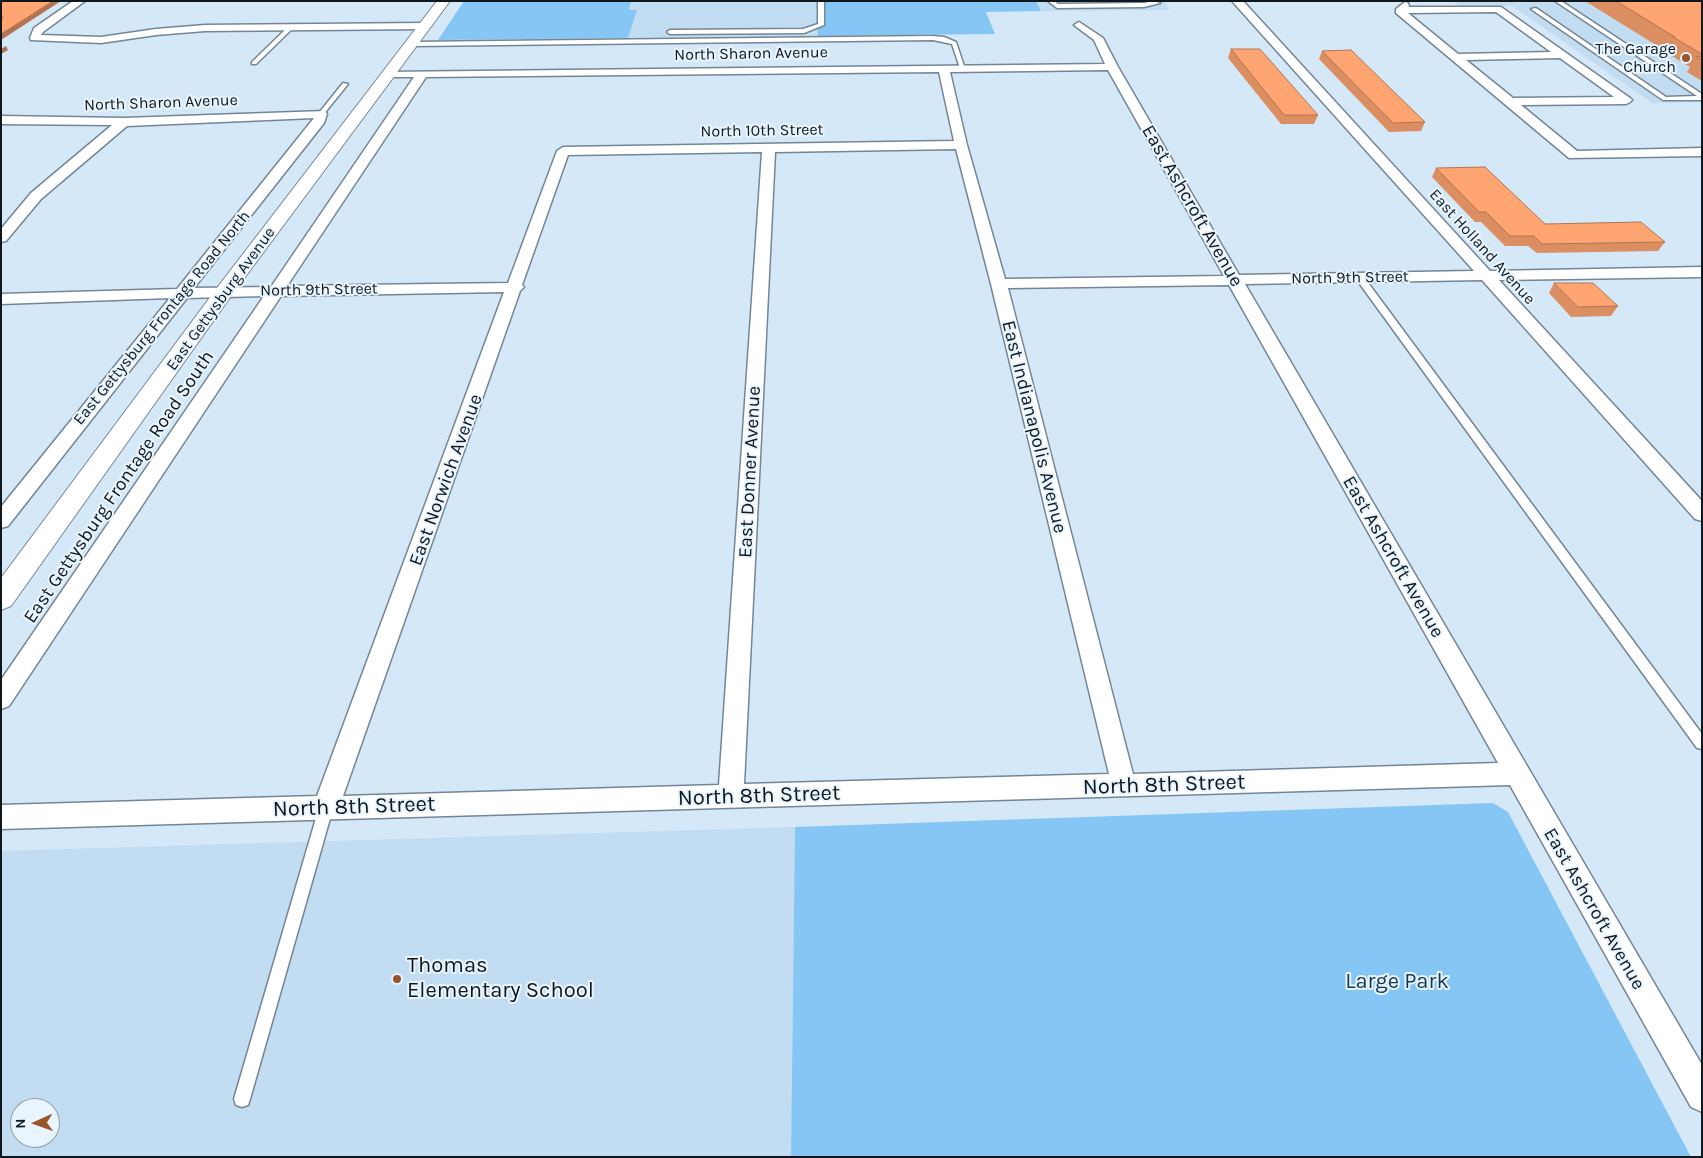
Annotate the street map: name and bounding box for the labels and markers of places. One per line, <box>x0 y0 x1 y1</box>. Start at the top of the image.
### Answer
place label: The Garage Church <box>1595 39 1676 77</box>
marker: The Garage Church <box>1680 52 1692 64</box>
place label: Thomas Elementary School <box>407 953 594 1004</box>
marker: Thomas Elementary School <box>391 973 403 985</box>

